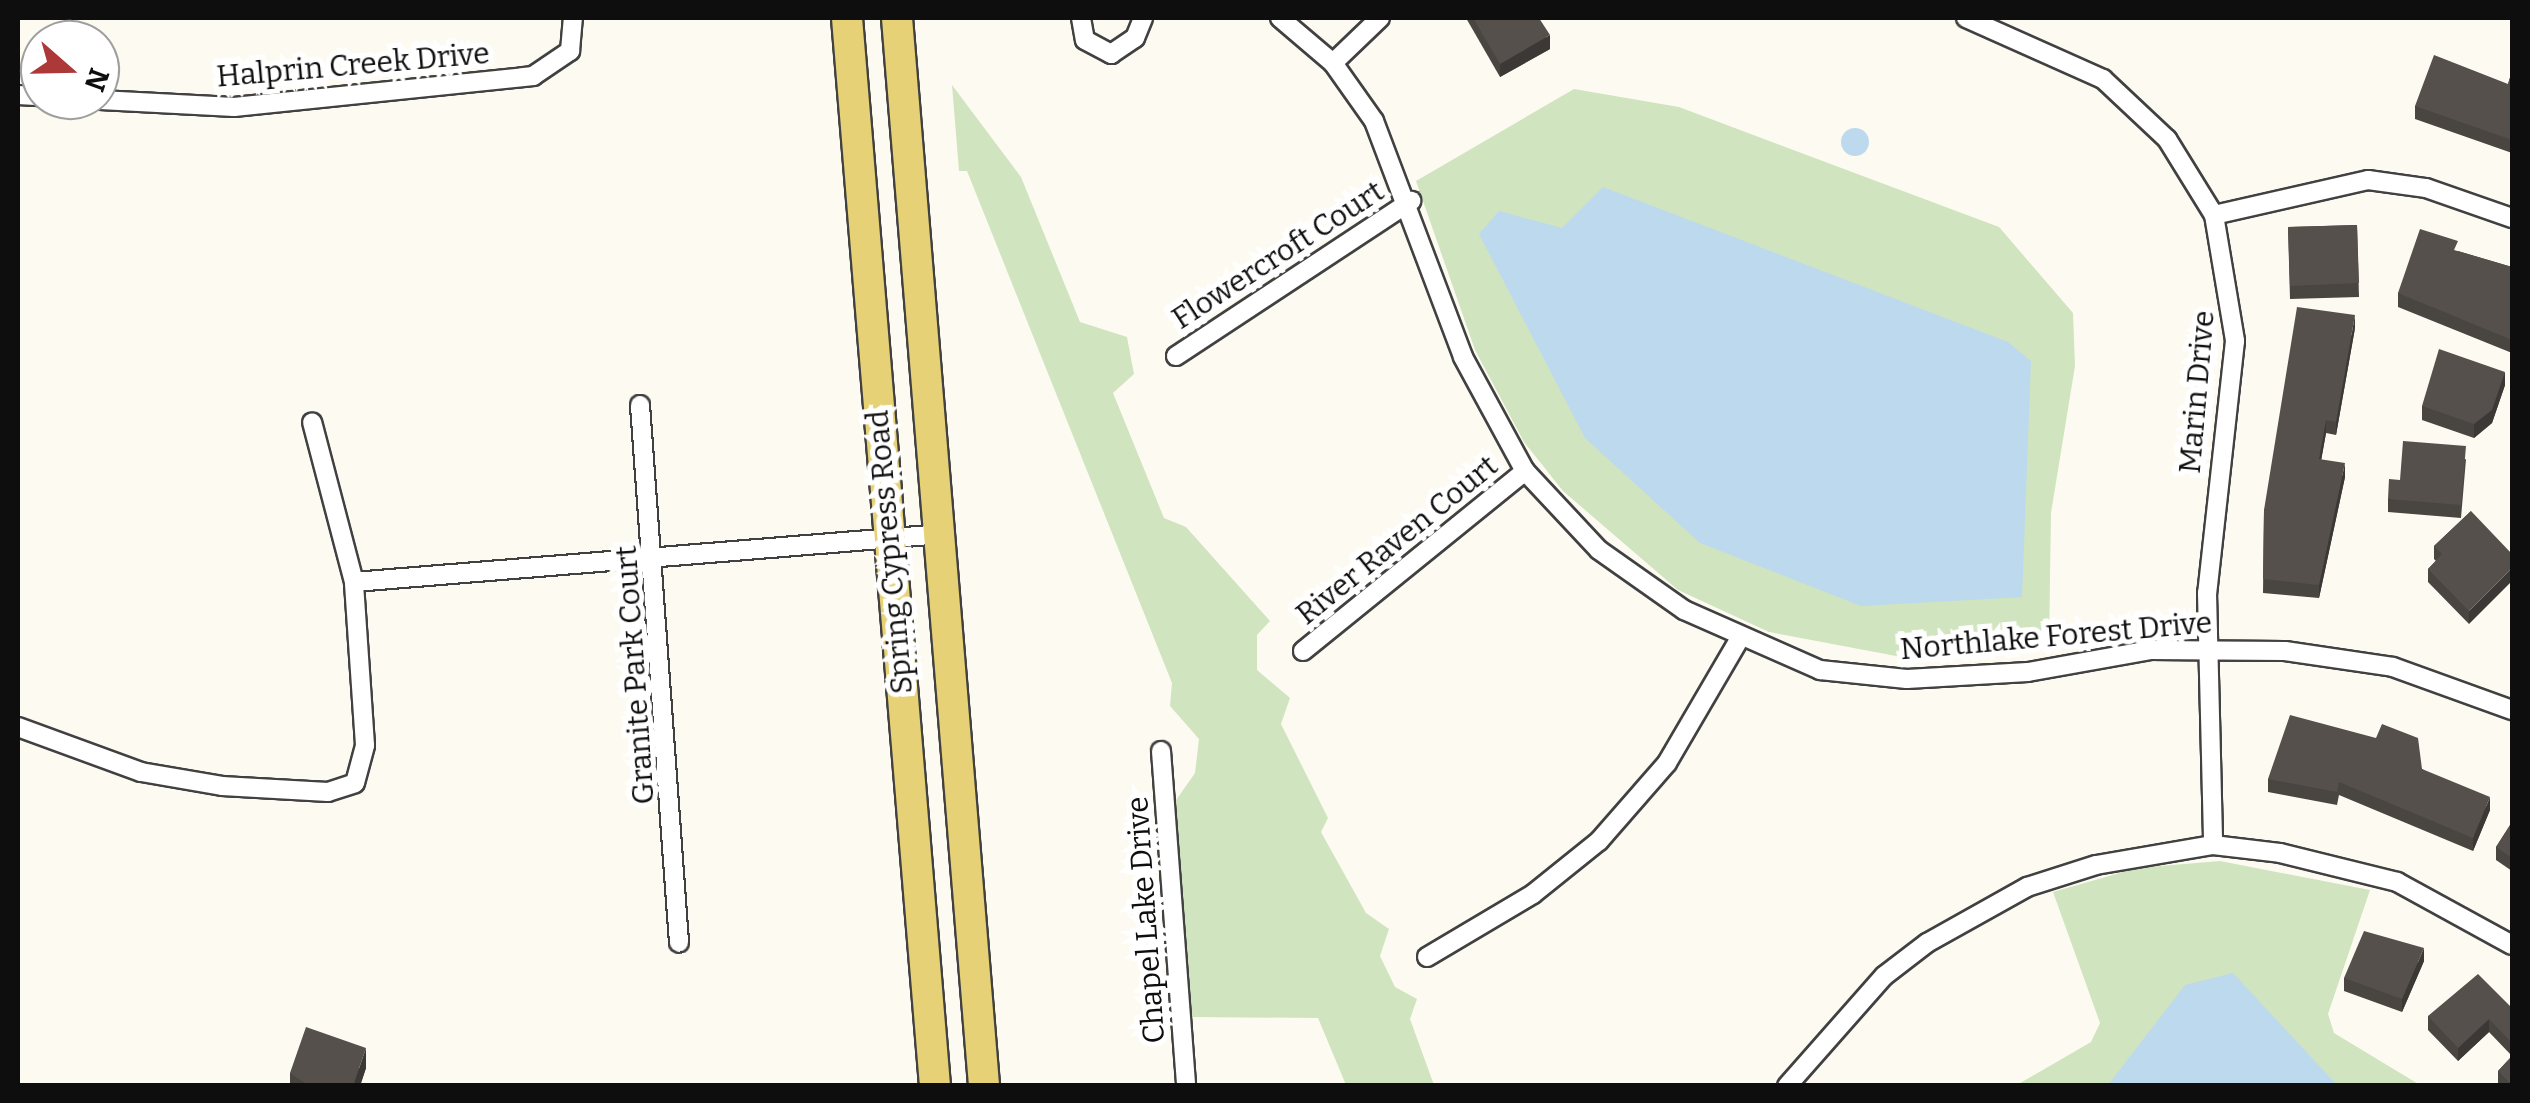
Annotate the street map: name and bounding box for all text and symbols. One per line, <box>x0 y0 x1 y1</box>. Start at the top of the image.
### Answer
north arrow <box>20 20 120 120</box>
street label: Halprin Creek Drive <box>215 35 491 95</box>
text: N <box>78 64 116 96</box>
street label: Flowercroft Court <box>1165 173 1391 337</box>
street label: Marin Drive <box>2172 309 2222 475</box>
street label: Spring Cypress Road <box>860 409 920 695</box>
street label: River Raven Court <box>1289 448 1505 632</box>
street label: Granite Park Court <box>608 544 662 806</box>
street label: Northlake Forest Drive <box>1899 604 2213 668</box>
street label: Chapel Lake Drive <box>1119 795 1173 1045</box>

